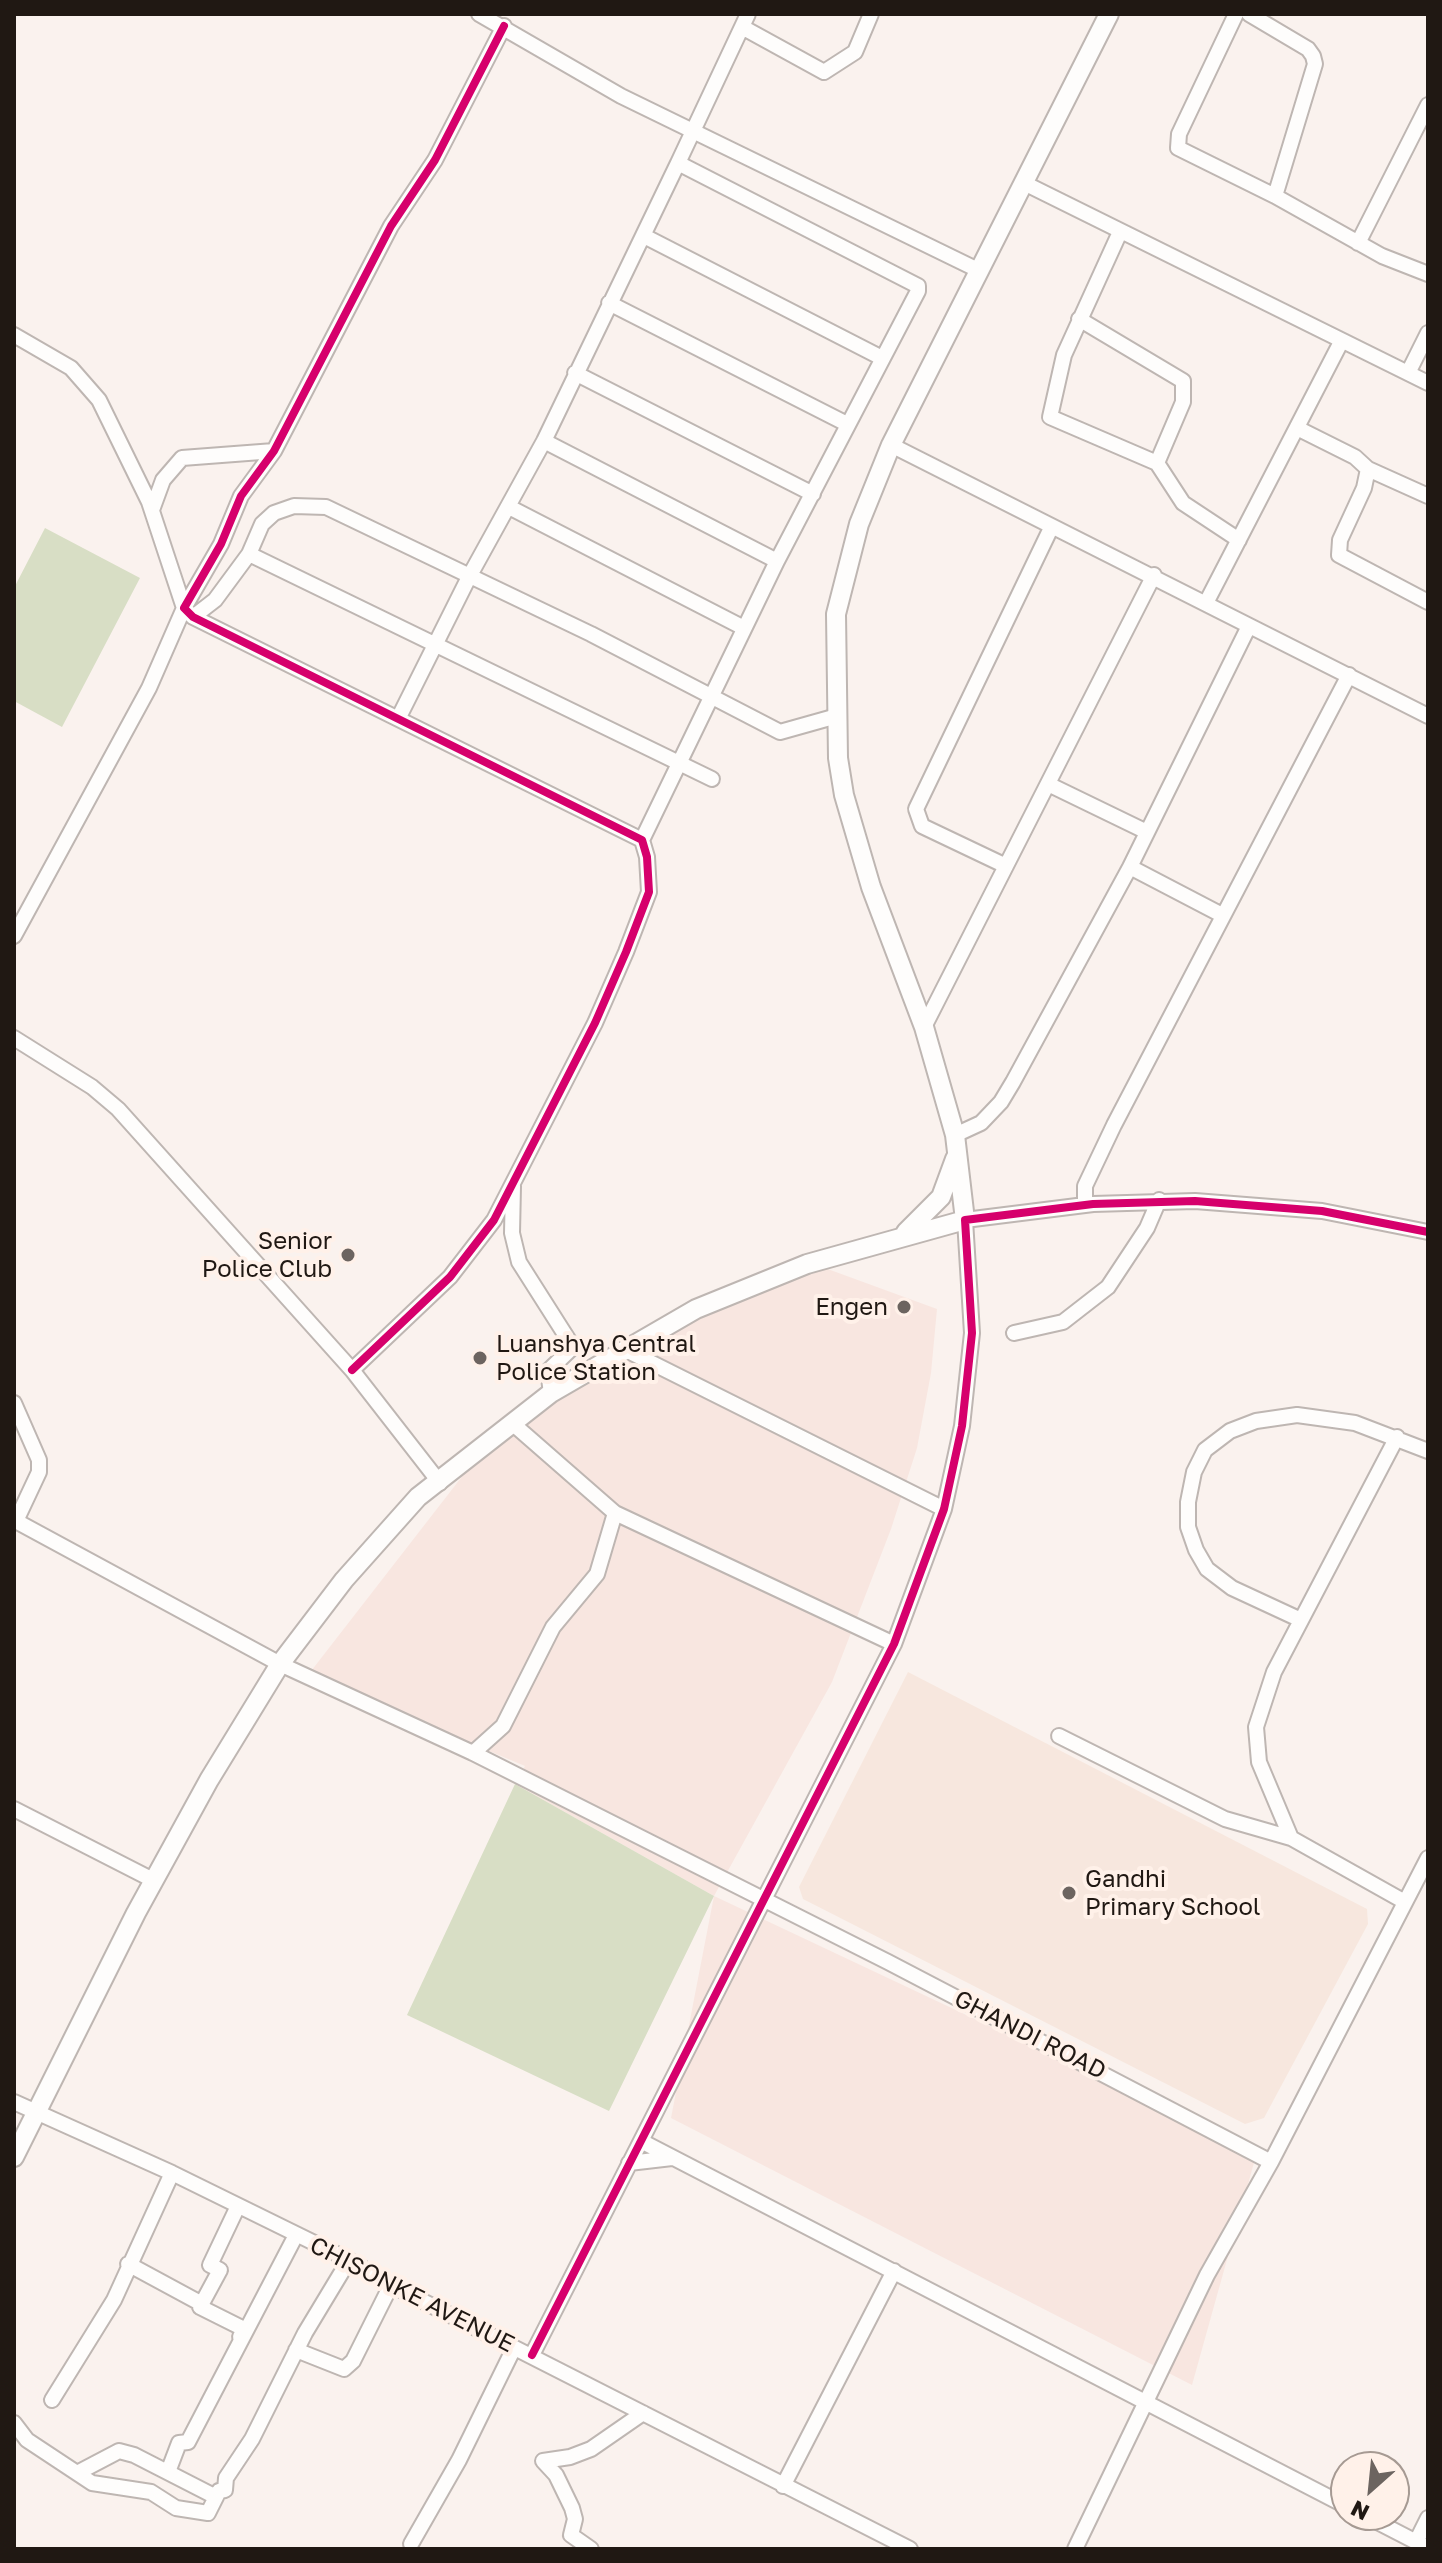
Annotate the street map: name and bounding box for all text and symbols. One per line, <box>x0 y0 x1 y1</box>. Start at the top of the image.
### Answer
place label: Senior Police Club <box>202 1227 332 1283</box>
marker: Senior Police Club <box>339 1246 357 1264</box>
place label: Engen <box>815 1293 888 1321</box>
marker: Engen <box>895 1298 913 1316</box>
place label: Luanshya Central Police Station <box>496 1330 696 1386</box>
marker: Luanshya Central Police Station <box>471 1349 489 1367</box>
place label: Gandhi Primary School <box>1085 1865 1261 1921</box>
marker: Gandhi Primary School <box>1060 1884 1078 1902</box>
street label: GHANDI ROAD <box>949 1984 1111 2086</box>
street label: CHISONKE AVENUE <box>305 2231 519 2359</box>
north arrow <box>1330 2451 1410 2531</box>
text: N <box>1346 2495 1373 2527</box>

